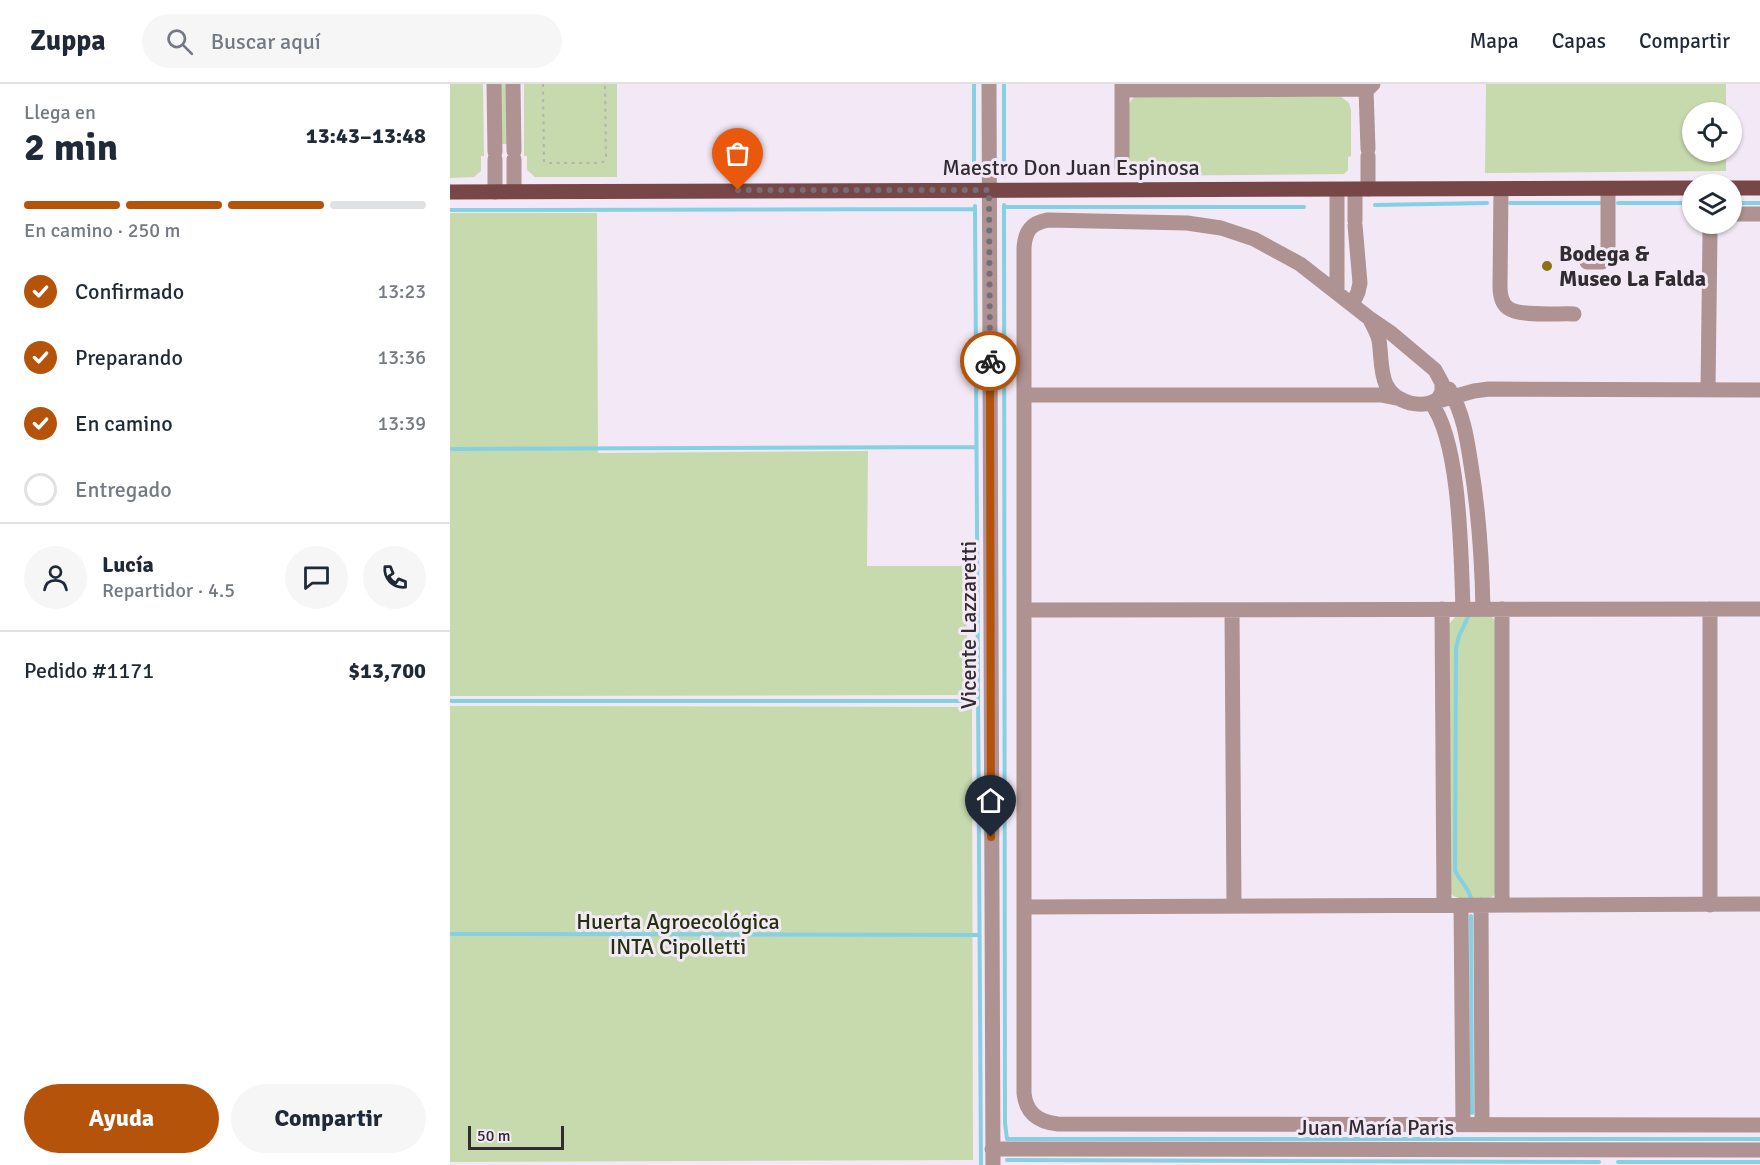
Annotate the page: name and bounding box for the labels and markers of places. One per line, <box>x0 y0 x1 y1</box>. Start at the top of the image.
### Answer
pin <box>712 128 763 190</box>
place label: Bodega & Museo La Falda <box>1559 240 1706 292</box>
marker: Bodega & Museo La Falda <box>1540 259 1554 273</box>
pin <box>965 775 1016 837</box>

